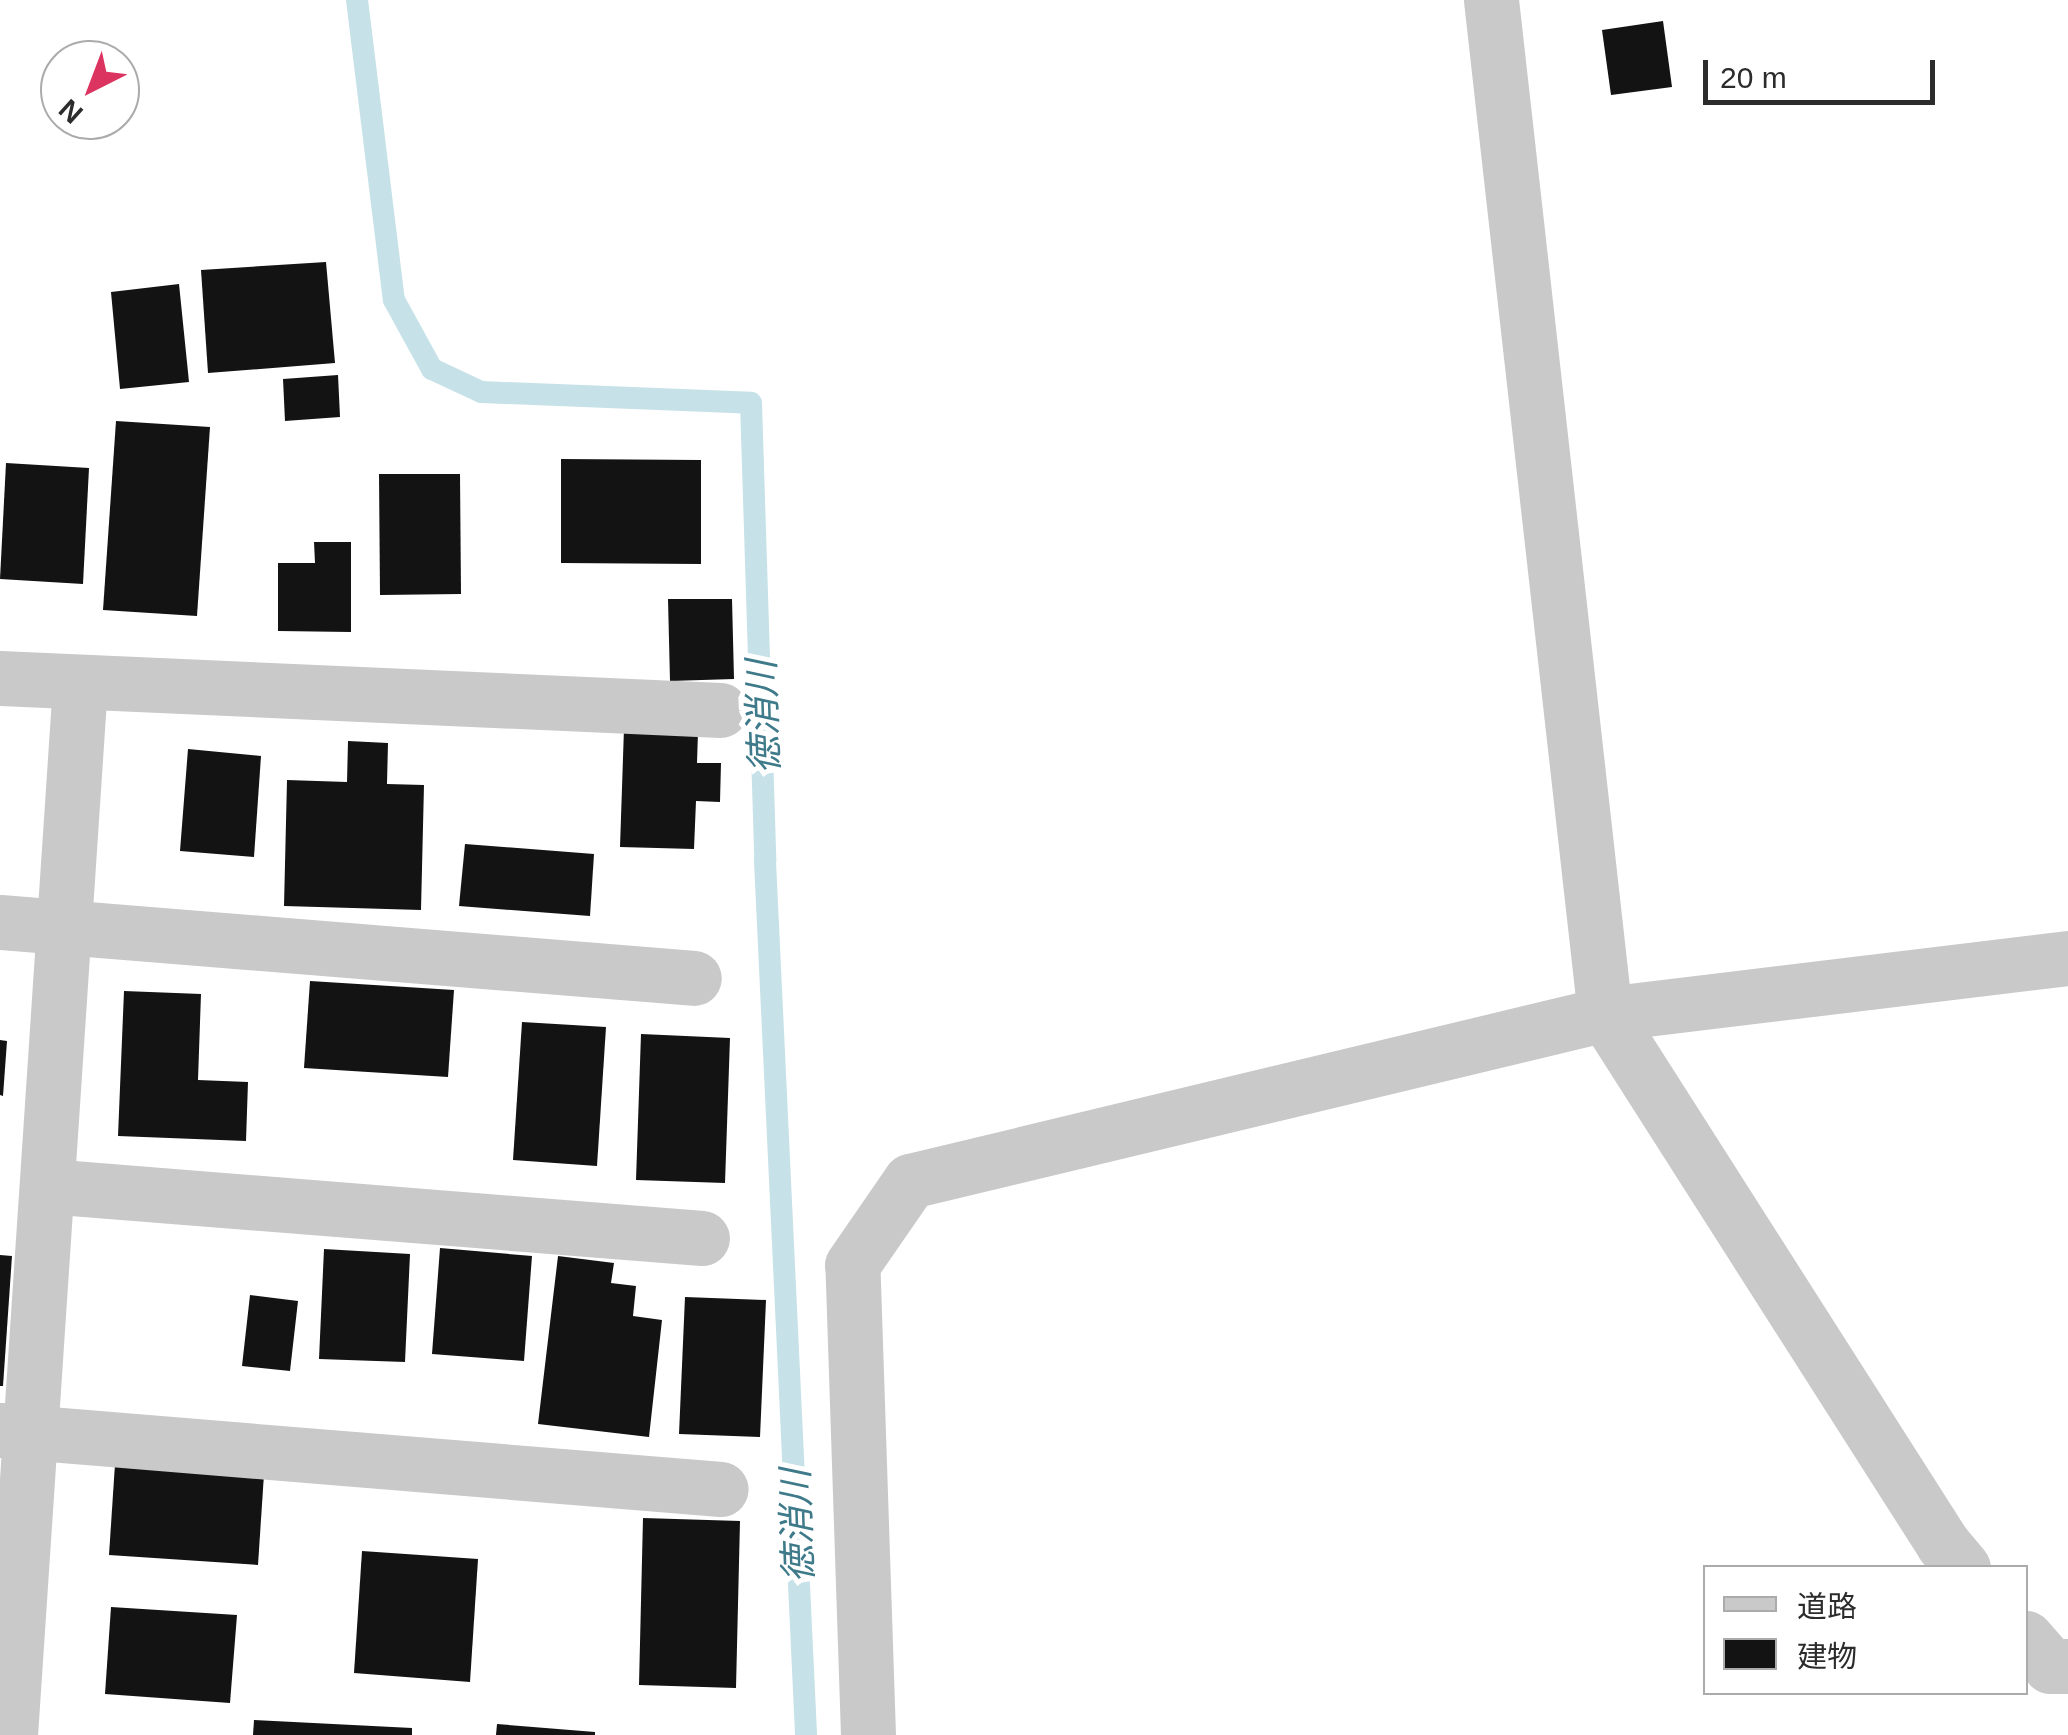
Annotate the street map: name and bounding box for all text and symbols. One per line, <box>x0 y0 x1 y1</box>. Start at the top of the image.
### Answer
north arrow <box>40 40 140 140</box>
scale bar <box>1708 40 1940 102</box>
text: 20 m <box>1720 61 1787 94</box>
text: N <box>53 93 89 129</box>
water label: 徳消川 <box>739 659 789 775</box>
water label: 徳消川 <box>773 1468 823 1584</box>
legend <box>1703 1565 2028 1695</box>
text: 道路 <box>1797 1590 1857 1623</box>
text: 建物 <box>1797 1640 1857 1673</box>

